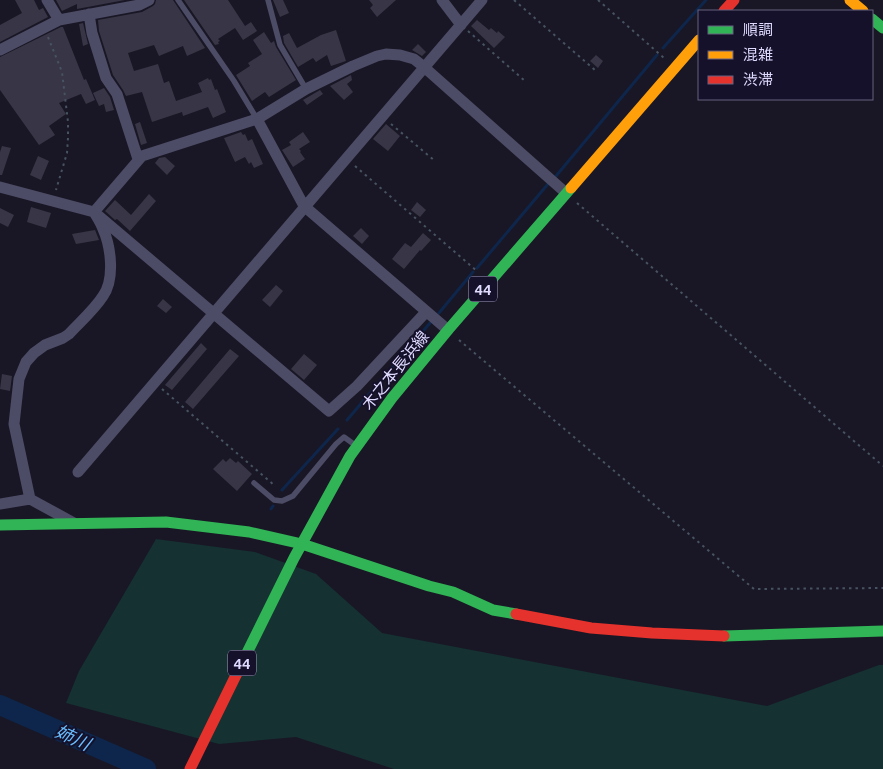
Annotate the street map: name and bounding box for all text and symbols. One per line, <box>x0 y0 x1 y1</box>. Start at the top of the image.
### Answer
legend <box>698 10 873 100</box>
text: 順調 <box>743 21 773 38</box>
text: 混雑 <box>743 46 773 63</box>
text: 渋滞 <box>743 71 773 88</box>
road number: 44 <box>469 276 497 302</box>
street label: 木之本長浜線 <box>358 327 432 413</box>
road number: 44 <box>228 650 256 676</box>
water label: 姉川 <box>52 721 95 754</box>

